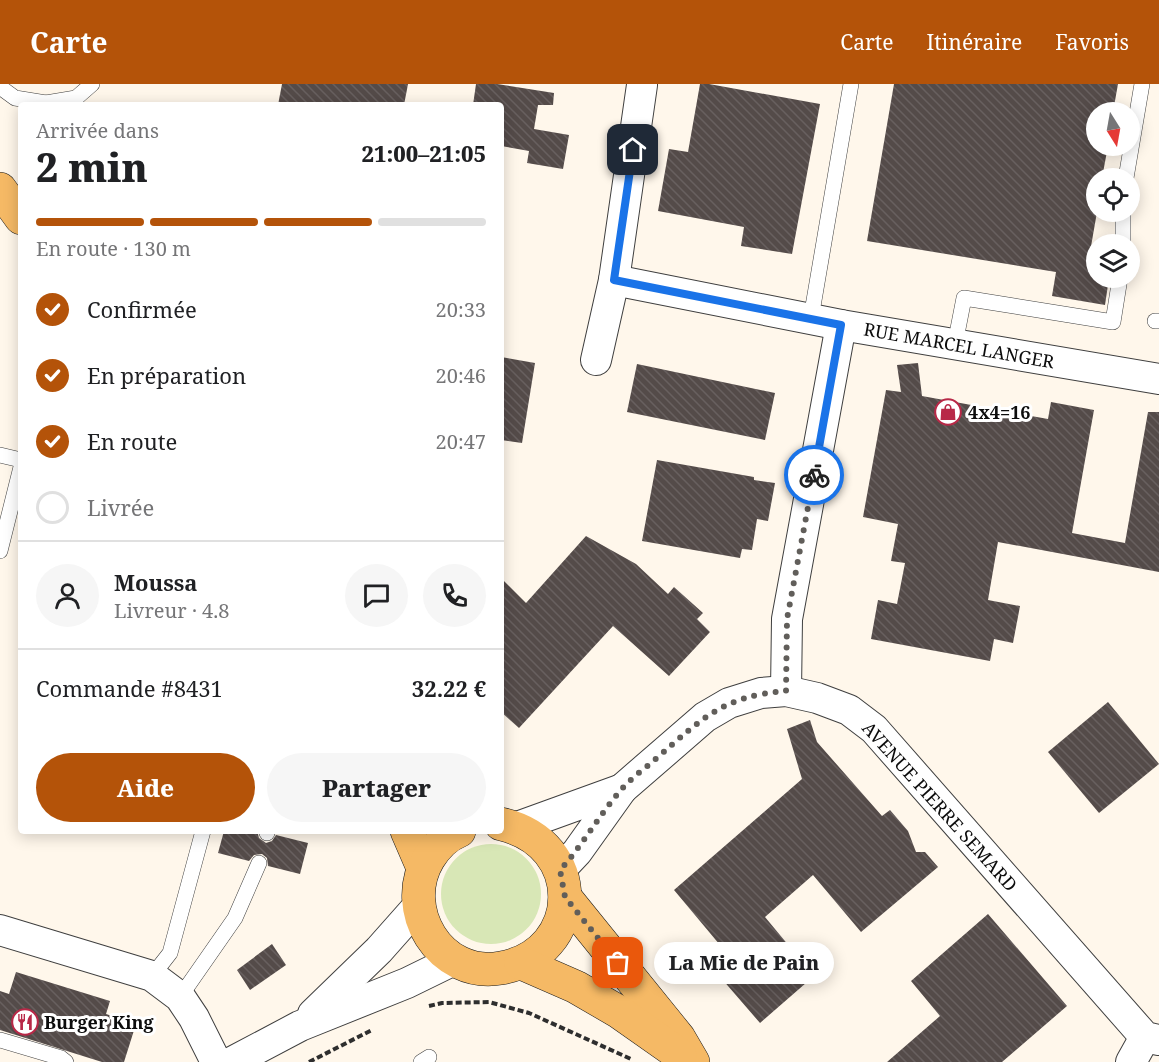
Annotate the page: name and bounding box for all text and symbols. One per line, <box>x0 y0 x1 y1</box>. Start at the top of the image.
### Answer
text: Carte <box>30 23 108 61</box>
text: Carte <box>840 28 894 56</box>
text: Itinéraire <box>927 28 1022 56</box>
text: Favoris <box>1055 28 1129 56</box>
north arrow <box>1086 102 1140 156</box>
map controls <box>1086 102 1140 288</box>
text: Arrivée dans <box>36 117 159 144</box>
pin <box>607 124 658 175</box>
icon: home <box>616 133 649 166</box>
text: 21:00–21:05 <box>362 138 486 168</box>
text: 2 min <box>36 140 148 193</box>
button: locate <box>1086 168 1140 222</box>
button: layers <box>1086 234 1140 288</box>
text: En route · 130 m <box>36 235 191 262</box>
icon: check <box>36 293 69 326</box>
text: Confirmée <box>87 294 197 324</box>
text: 20:33 <box>436 296 486 323</box>
street label: RUE MARCEL LANGER <box>862 316 1056 374</box>
icon: check <box>36 359 69 392</box>
text: En préparation <box>87 360 246 390</box>
text: 20:46 <box>436 362 486 389</box>
shop icon: 4x4=16 <box>933 397 963 427</box>
place label: 4x4=16 <box>968 400 1030 424</box>
icon: check <box>36 425 69 458</box>
text: En route <box>87 426 177 456</box>
text: 20:47 <box>436 428 486 455</box>
courier <box>784 445 844 505</box>
icon: bike <box>798 459 831 492</box>
text: Livrée <box>87 492 154 522</box>
button: person <box>36 564 99 627</box>
button: chat <box>345 564 408 627</box>
button: phone <box>423 564 486 627</box>
text: Moussa <box>114 567 198 597</box>
text: Livreur · 4.8 <box>114 597 229 624</box>
text: Commande #8431 <box>36 673 223 703</box>
text: 32.22 € <box>412 673 486 703</box>
street label: AVENUE PIERRE SEMARD <box>857 716 1023 896</box>
button: Aide <box>36 753 255 822</box>
button: Partager <box>267 753 486 822</box>
pin <box>592 937 643 988</box>
callout: La Mie de Pain <box>654 942 834 984</box>
icon: bag <box>601 946 634 979</box>
text: La Mie de Pain <box>669 949 819 976</box>
restaurant icon: Burger King <box>10 1007 40 1037</box>
place label: Burger King <box>44 1010 155 1034</box>

